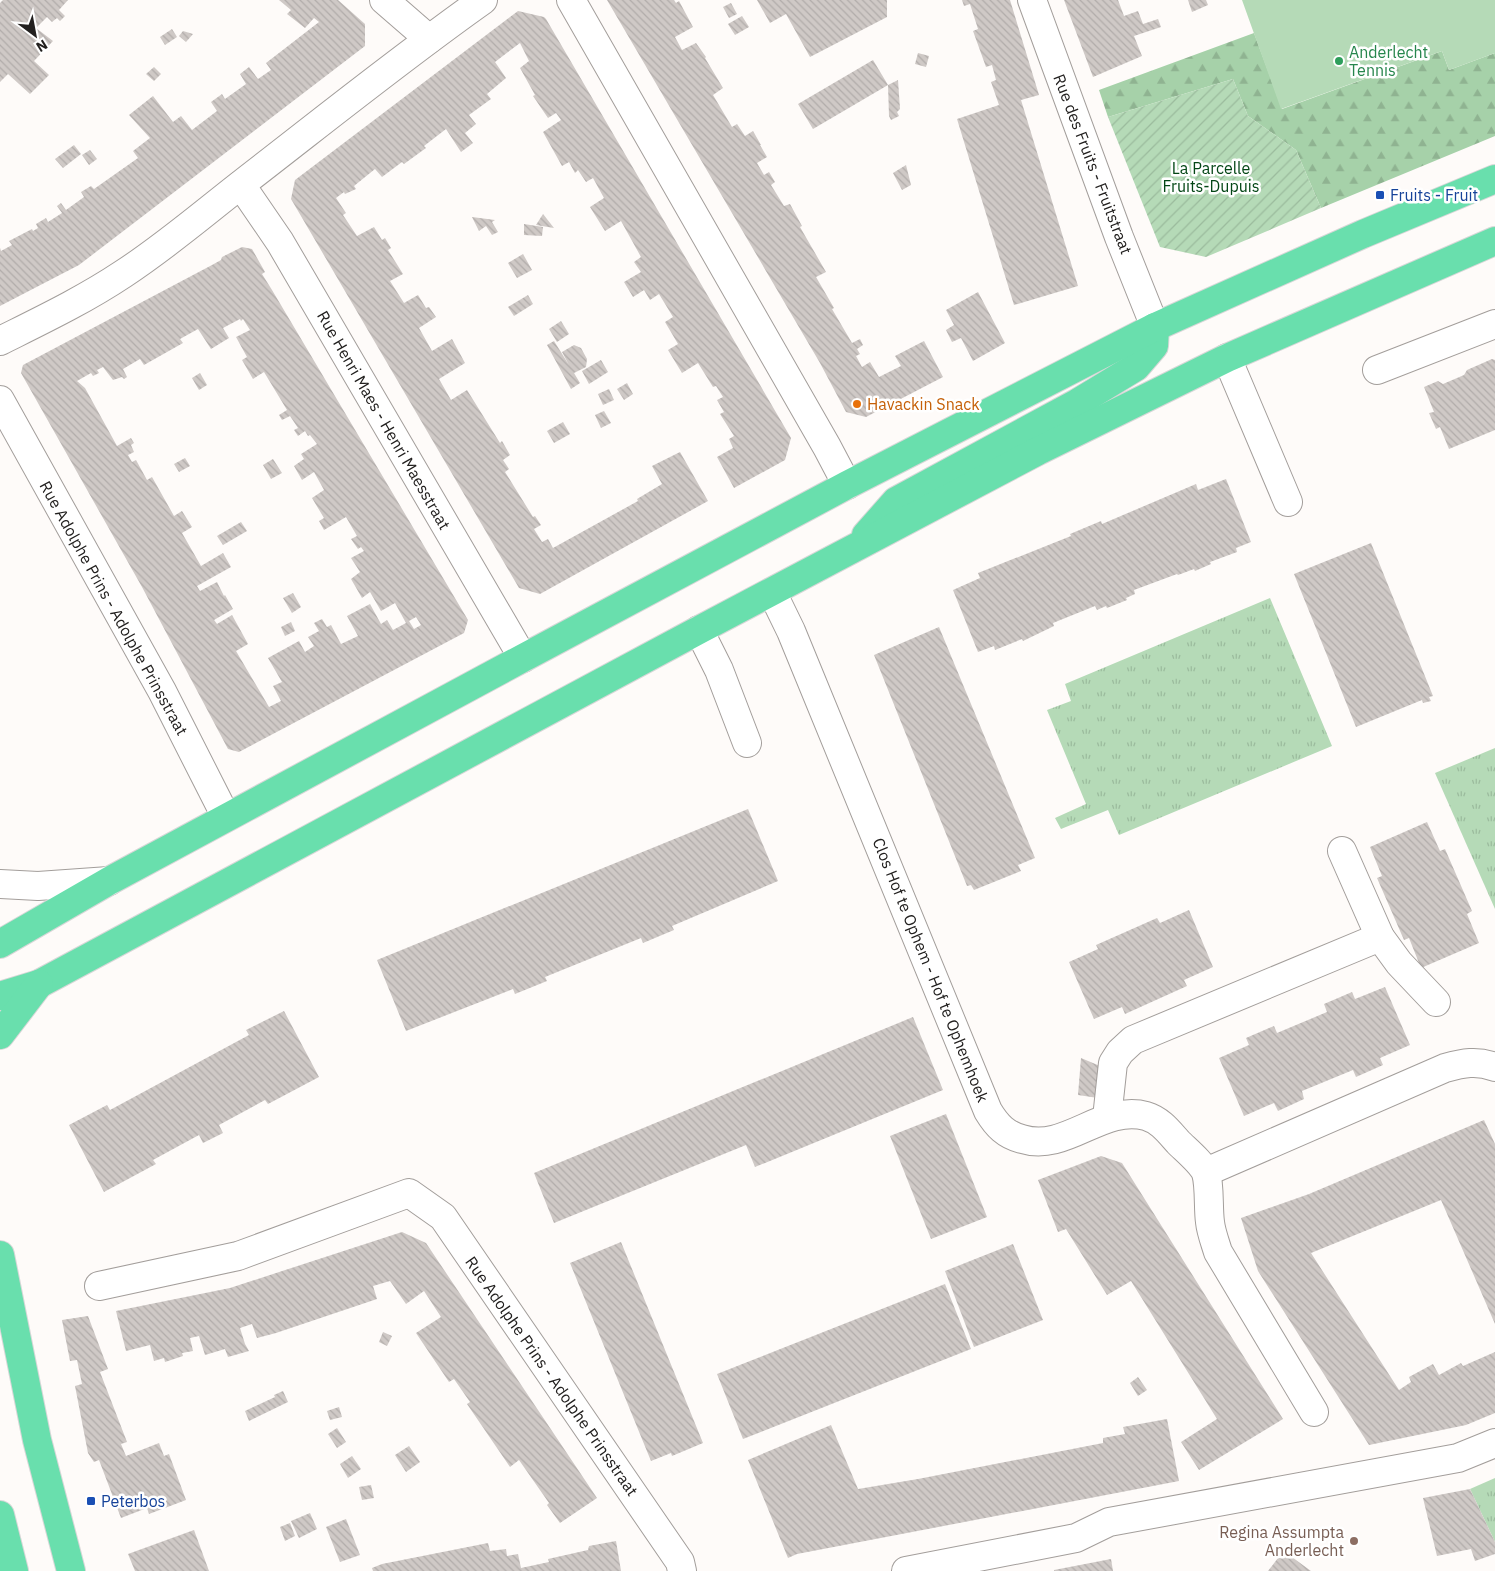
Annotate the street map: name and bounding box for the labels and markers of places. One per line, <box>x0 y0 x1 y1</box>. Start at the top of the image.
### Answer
place label: Anderlecht Tennis <box>1349 42 1428 80</box>
marker: Anderlecht Tennis <box>1333 55 1345 67</box>
place label: Fruits - Fruit <box>1390 185 1478 205</box>
marker: Fruits - Fruit <box>1374 189 1386 201</box>
place label: Havackin Snack <box>867 394 980 414</box>
marker: Havackin Snack <box>851 398 863 410</box>
place label: Peterbos <box>101 1491 165 1511</box>
marker: Peterbos <box>85 1495 97 1507</box>
place label: Regina Assumpta Anderlecht <box>1219 1522 1344 1560</box>
marker: Regina Assumpta Anderlecht <box>1348 1535 1360 1547</box>

